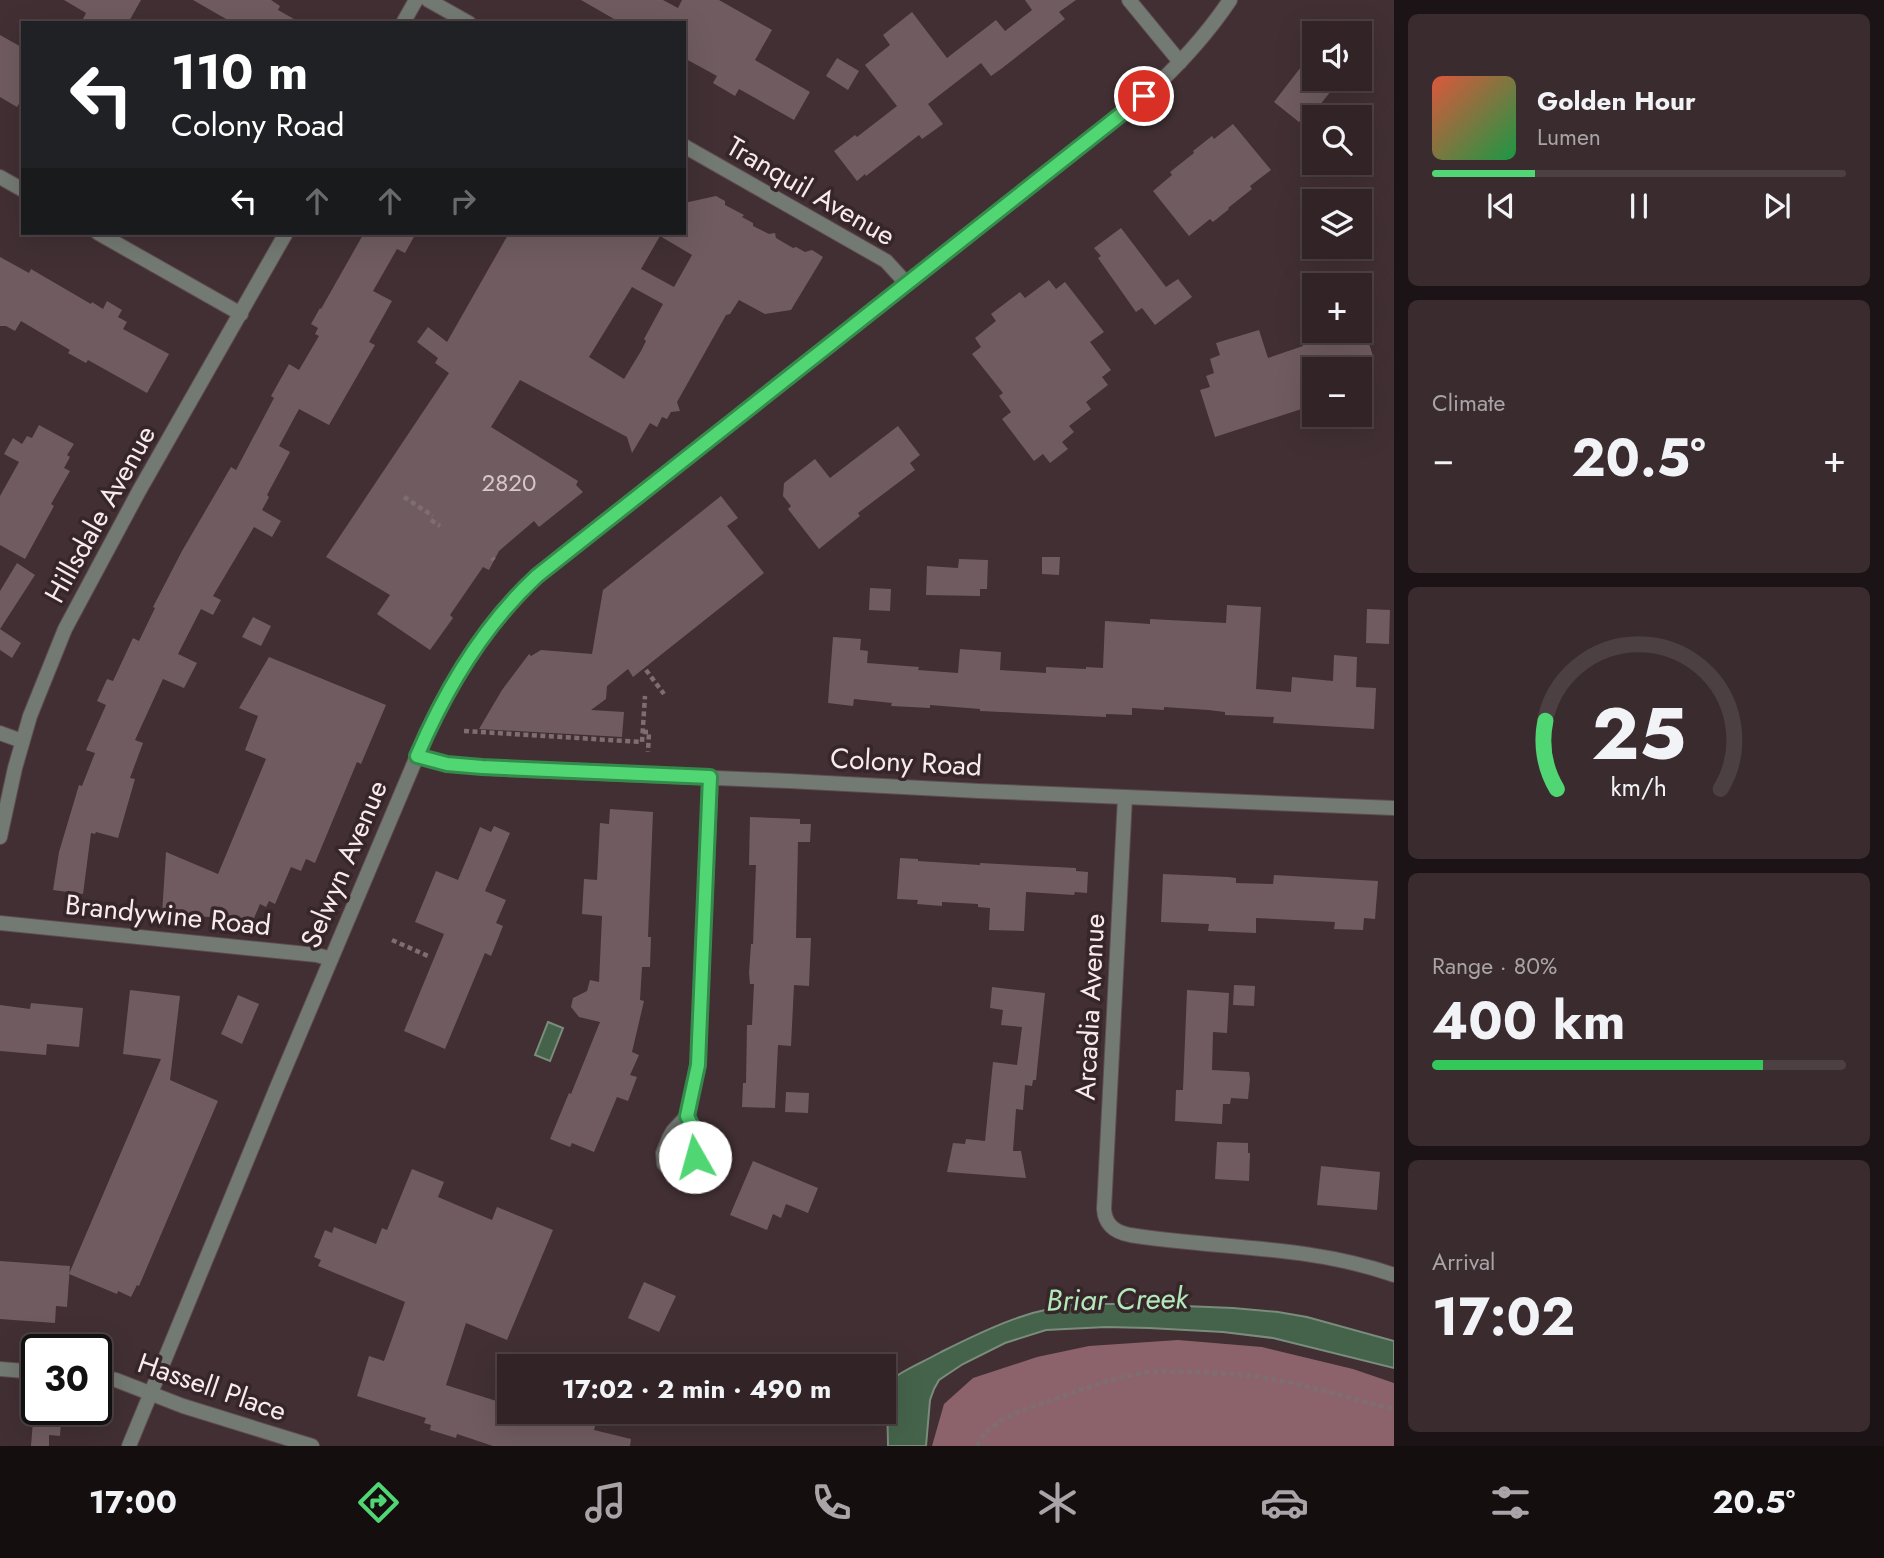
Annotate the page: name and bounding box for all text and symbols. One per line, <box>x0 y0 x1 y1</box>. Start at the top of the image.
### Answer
map controls <box>1302 21 1372 427</box>
button: sound <box>1302 21 1372 91</box>
text: 110 m <box>171 37 308 107</box>
icon: left <box>56 49 147 140</box>
pin <box>1114 66 1174 126</box>
icon: arrive <box>1125 77 1163 115</box>
text: Golden Hour <box>1537 82 1696 120</box>
text: Colony Road <box>171 102 345 148</box>
button: search <box>1302 105 1372 175</box>
text: Lumen <box>1537 120 1601 154</box>
street label: Tranquil Avenue <box>719 126 903 256</box>
icon: left <box>225 182 263 220</box>
icon: ahead <box>298 182 336 220</box>
icon: ahead <box>371 182 409 220</box>
icon: right <box>444 182 482 220</box>
icon: previous <box>1482 187 1520 225</box>
icon: pause <box>1620 187 1658 225</box>
icon: next <box>1758 187 1796 225</box>
button: layers <box>1302 189 1372 259</box>
button: + <box>1302 273 1372 343</box>
button: − <box>1302 357 1372 427</box>
text: Climate <box>1432 386 1505 420</box>
street label: Hillsdale Avenue <box>34 418 166 610</box>
text: 20.5° <box>1571 420 1706 496</box>
text: − <box>1432 431 1454 486</box>
text: + <box>1823 431 1846 486</box>
house number: 2820 <box>482 465 536 500</box>
text: 25 <box>1592 681 1686 786</box>
street label: Colony Road <box>829 738 983 786</box>
text: km/h <box>1611 769 1667 805</box>
street label: Selwyn Avenue <box>290 774 398 954</box>
street label: Brandywine Road <box>63 884 273 946</box>
street label: Arcadia Avenue <box>1065 913 1115 1101</box>
text: Range · 80% <box>1432 949 1557 983</box>
text: 400 km <box>1432 983 1625 1059</box>
position arrow <box>658 1120 732 1194</box>
text: Arrival <box>1432 1245 1495 1279</box>
water label: Briar Creek <box>1046 1276 1189 1322</box>
text: 17:02 <box>1432 1279 1575 1355</box>
speed limit sign: 30 <box>21 1334 112 1425</box>
street label: Hassell Place <box>132 1342 292 1432</box>
text: 17:02 · 2 min · 490 m <box>562 1370 831 1408</box>
icon: directions <box>354 1478 403 1527</box>
icon: music <box>581 1478 630 1527</box>
icon: phone <box>807 1478 856 1527</box>
icon: climate <box>1033 1478 1082 1527</box>
icon: car <box>1260 1478 1309 1527</box>
icon: filters <box>1486 1478 1535 1527</box>
text: 17:00 <box>89 1479 177 1525</box>
text: 20.5° <box>1713 1479 1795 1525</box>

